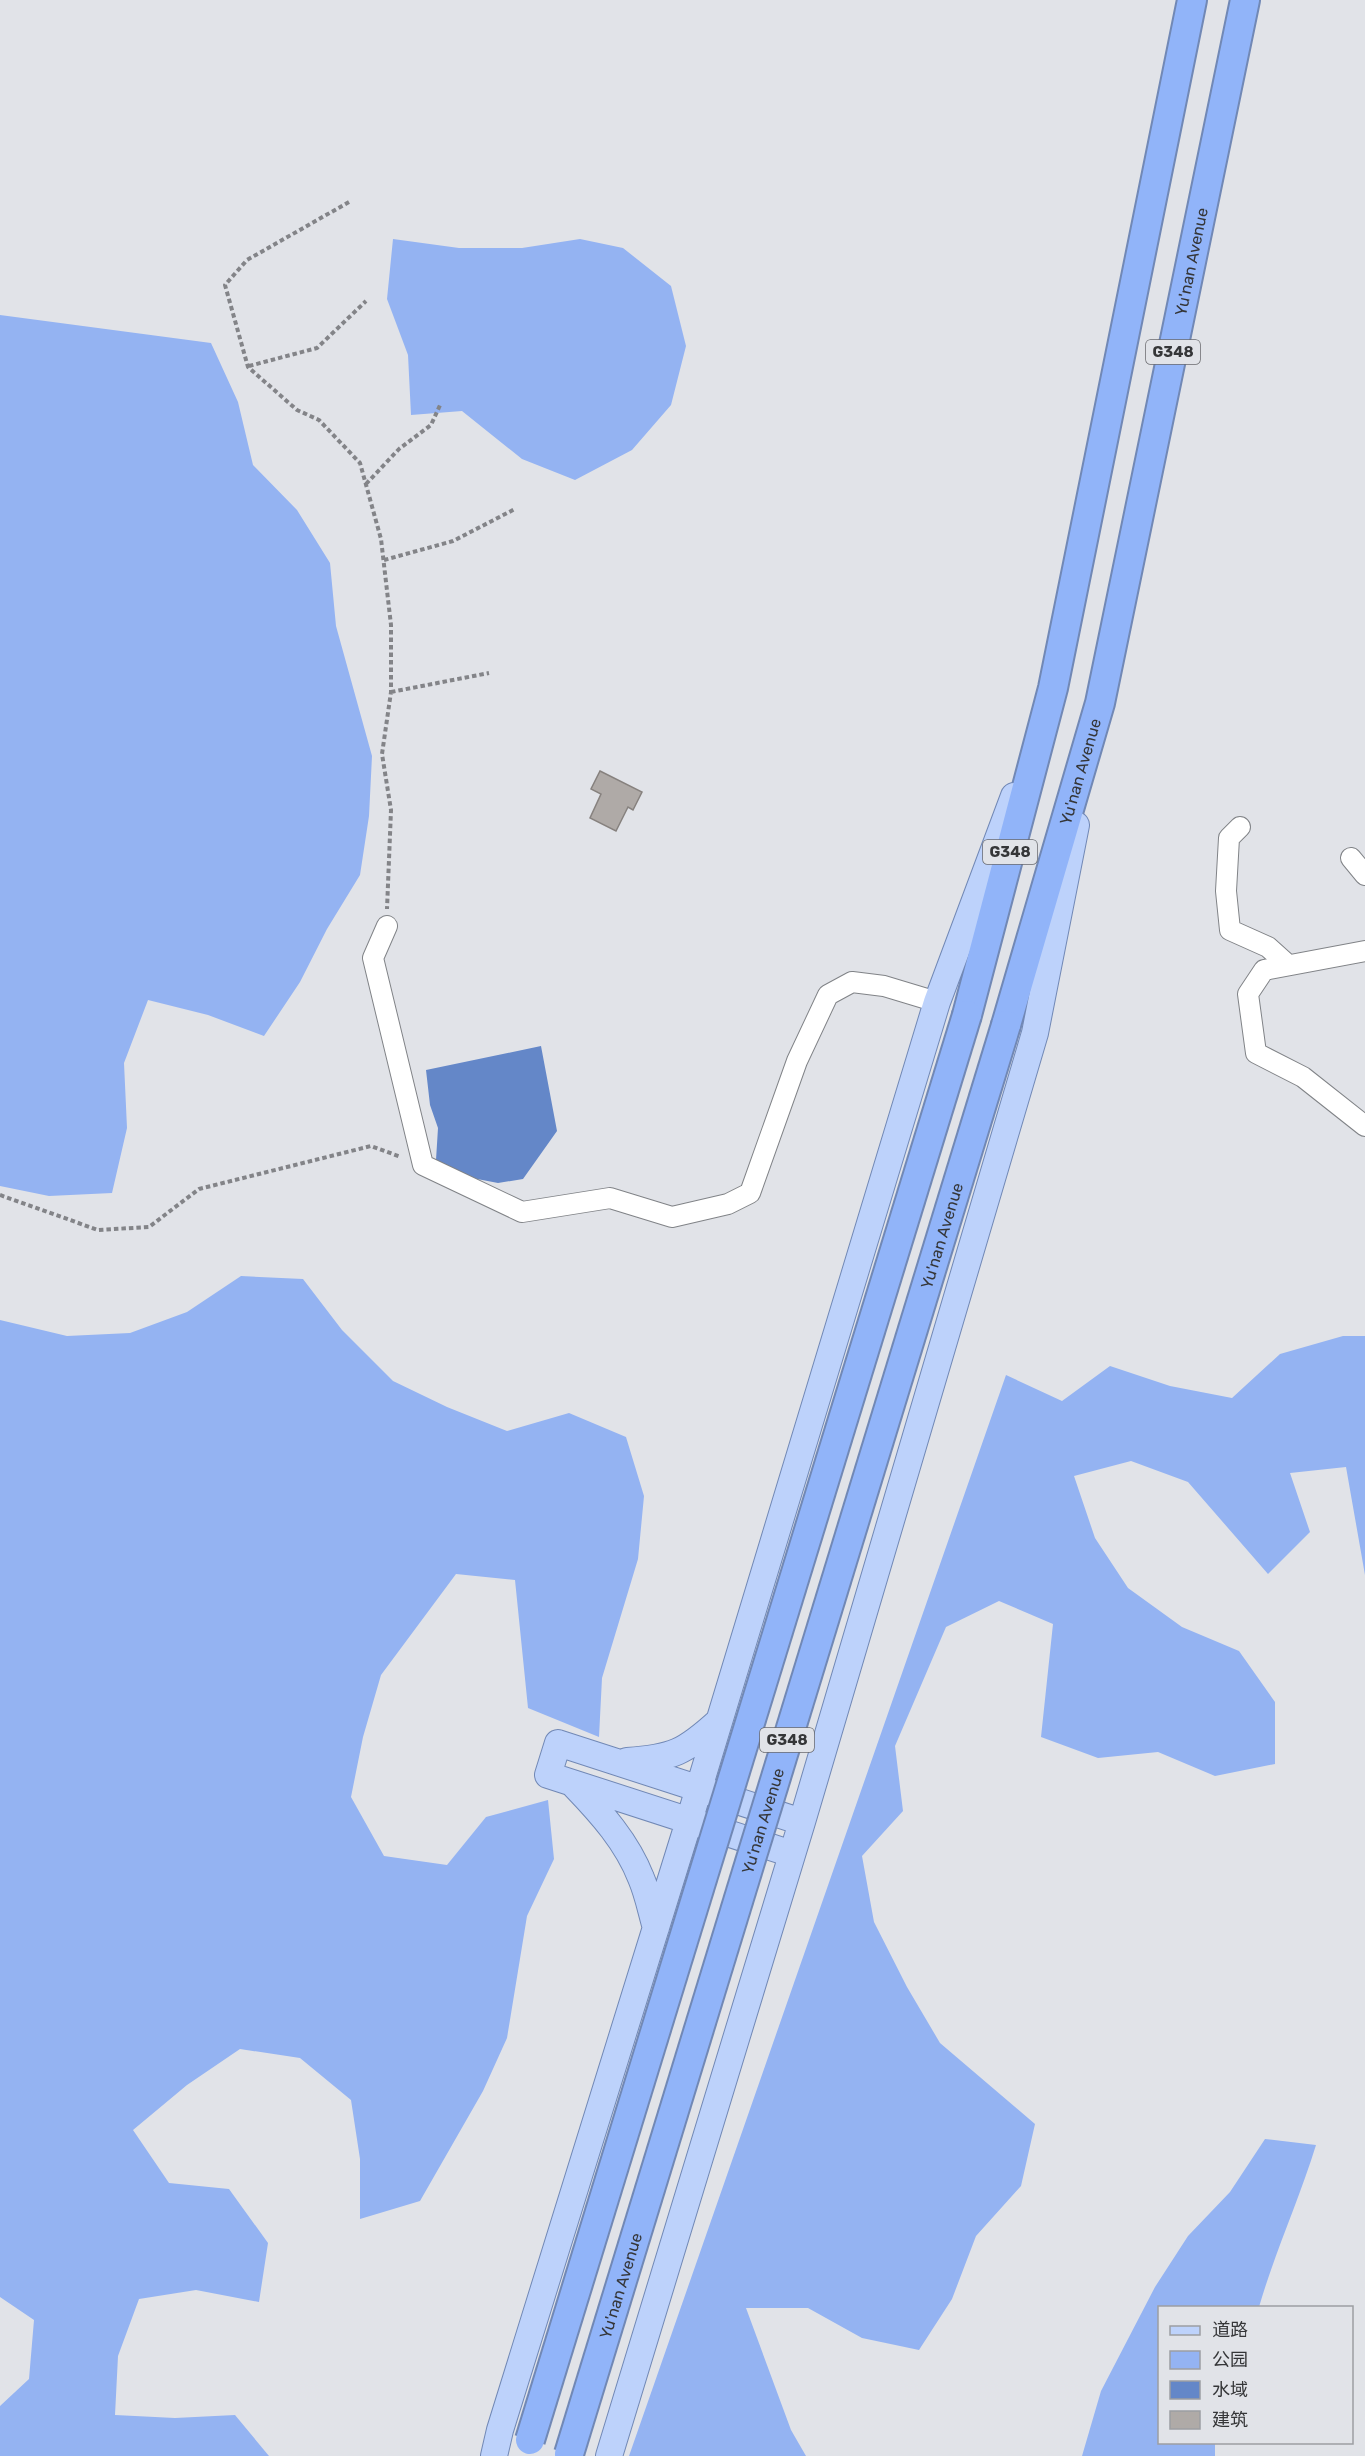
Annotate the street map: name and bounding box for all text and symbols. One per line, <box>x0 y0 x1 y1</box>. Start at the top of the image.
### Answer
street label: Yu'nan Avenue <box>1171 206 1211 318</box>
road number: G348 <box>1146 340 1200 364</box>
street label: Yu'nan Avenue <box>1055 716 1105 827</box>
road number: G348 <box>983 840 1037 864</box>
street label: Yu'nan Avenue <box>916 1180 967 1291</box>
road number: G348 <box>760 1728 814 1752</box>
street label: Yu'nan Avenue <box>737 1766 788 1876</box>
street label: Yu'nan Avenue <box>595 2230 646 2341</box>
legend <box>1158 2306 1353 2444</box>
text: 道路 <box>1212 2319 1248 2341</box>
text: 公园 <box>1212 2349 1248 2371</box>
text: 水域 <box>1212 2379 1248 2401</box>
text: 建筑 <box>1212 2409 1248 2431</box>

